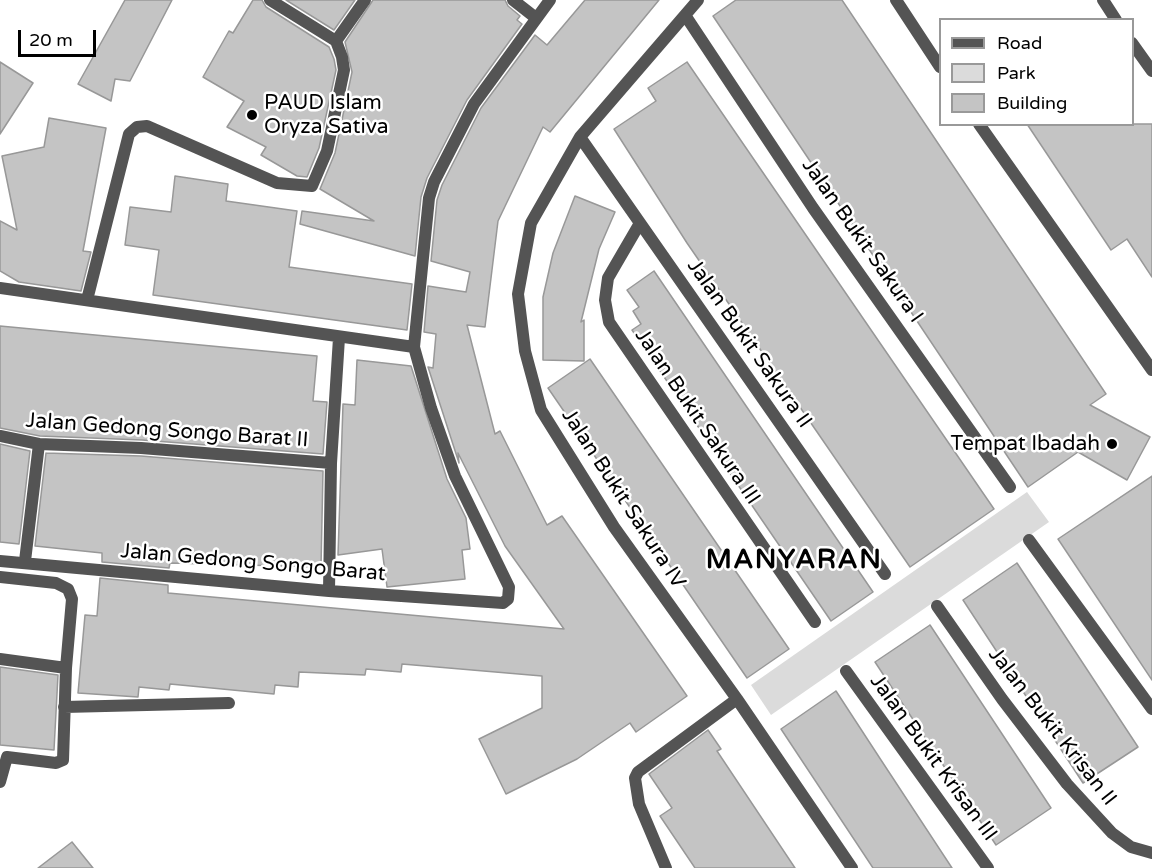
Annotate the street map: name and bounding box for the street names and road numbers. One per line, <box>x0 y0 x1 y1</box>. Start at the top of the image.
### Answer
street label: Jalan Bukit Sakura I <box>796 154 928 328</box>
street label: Jalan Bukit Sakura II <box>681 255 817 433</box>
street label: Jalan Bukit Sakura III <box>629 324 765 510</box>
street label: Jalan Bukit Sakura IV <box>556 404 690 594</box>
street label: Jalan Gedong Songo Barat II <box>25 409 309 453</box>
street label: Jalan Gedong Songo Barat <box>119 539 387 587</box>
street label: Jalan Bukit Krisan II <box>982 643 1122 811</box>
street label: Jalan Bukit Krisan III <box>864 670 1002 846</box>

